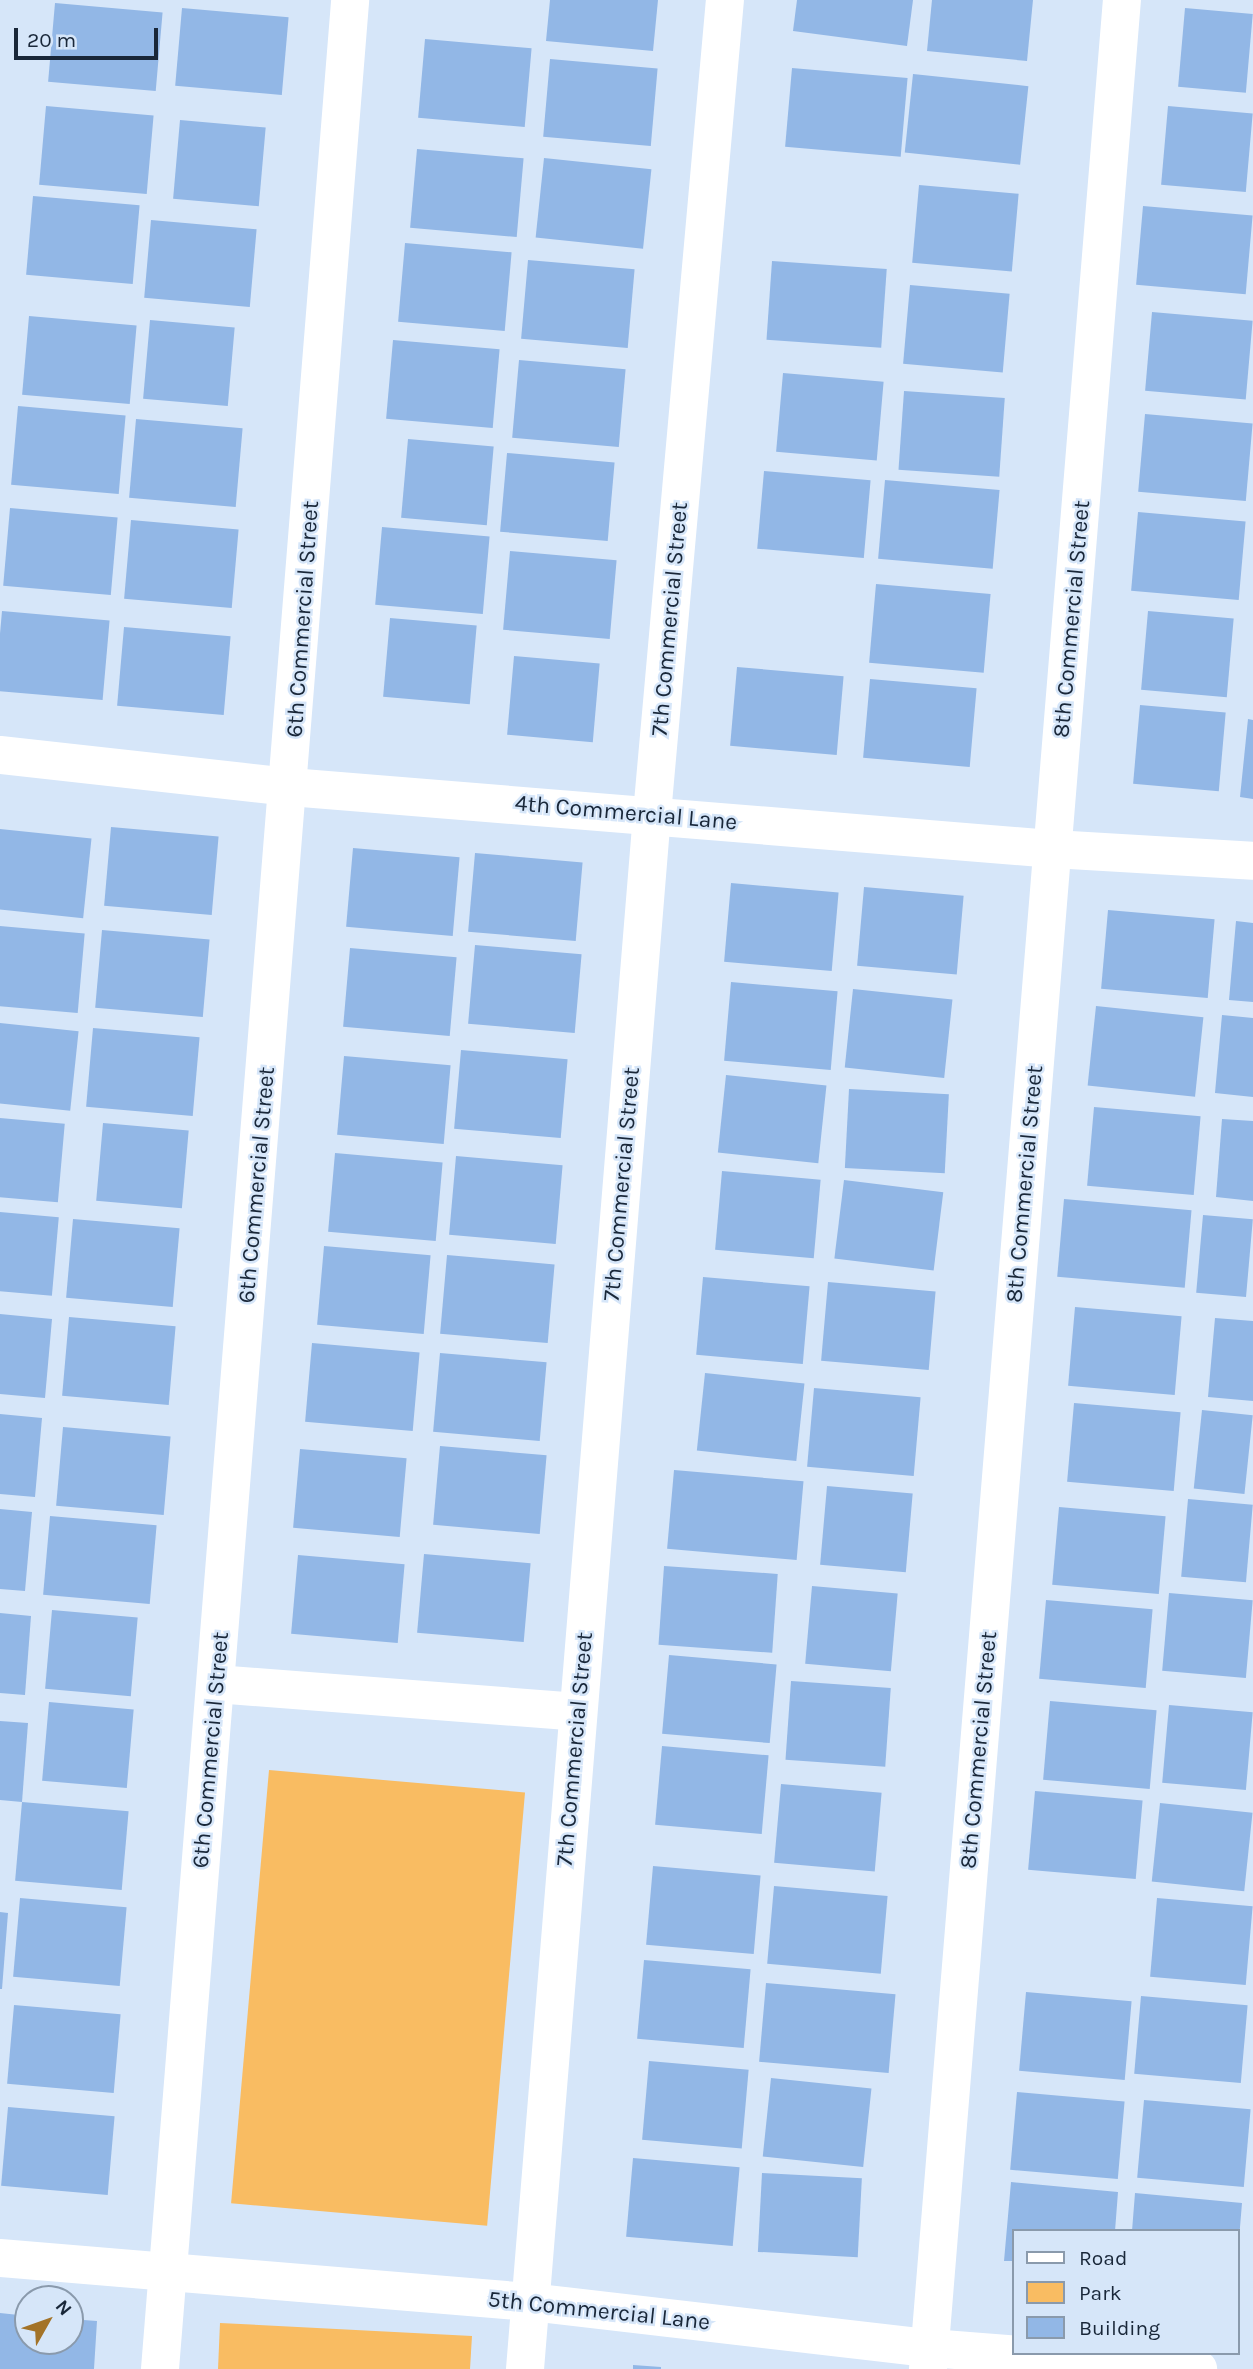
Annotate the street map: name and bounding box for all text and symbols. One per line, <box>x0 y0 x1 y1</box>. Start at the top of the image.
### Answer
scale bar <box>18 14 161 58</box>
text: 20 m <box>27 28 76 52</box>
street label: 8th Commercial Street <box>1048 499 1096 739</box>
street label: 6th Commercial Street <box>281 500 325 738</box>
street label: 7th Commercial Street <box>646 501 694 737</box>
street label: 4th Commercial Lane <box>514 790 738 836</box>
street label: 8th Commercial Street <box>1001 1064 1049 1304</box>
street label: 6th Commercial Street <box>233 1066 281 1304</box>
street label: 7th Commercial Street <box>598 1066 646 1302</box>
street label: 8th Commercial Street <box>955 1630 1003 1870</box>
street label: 6th Commercial Street <box>187 1631 235 1869</box>
street label: 7th Commercial Street <box>551 1631 599 1867</box>
legend <box>1012 2229 1239 2355</box>
text: Road <box>1079 2246 1127 2270</box>
text: Park <box>1079 2281 1122 2305</box>
north arrow <box>14 2285 84 2355</box>
street label: 5th Commercial Lane <box>487 2286 711 2336</box>
text: N <box>51 2295 76 2320</box>
text: Building <box>1079 2316 1160 2340</box>

